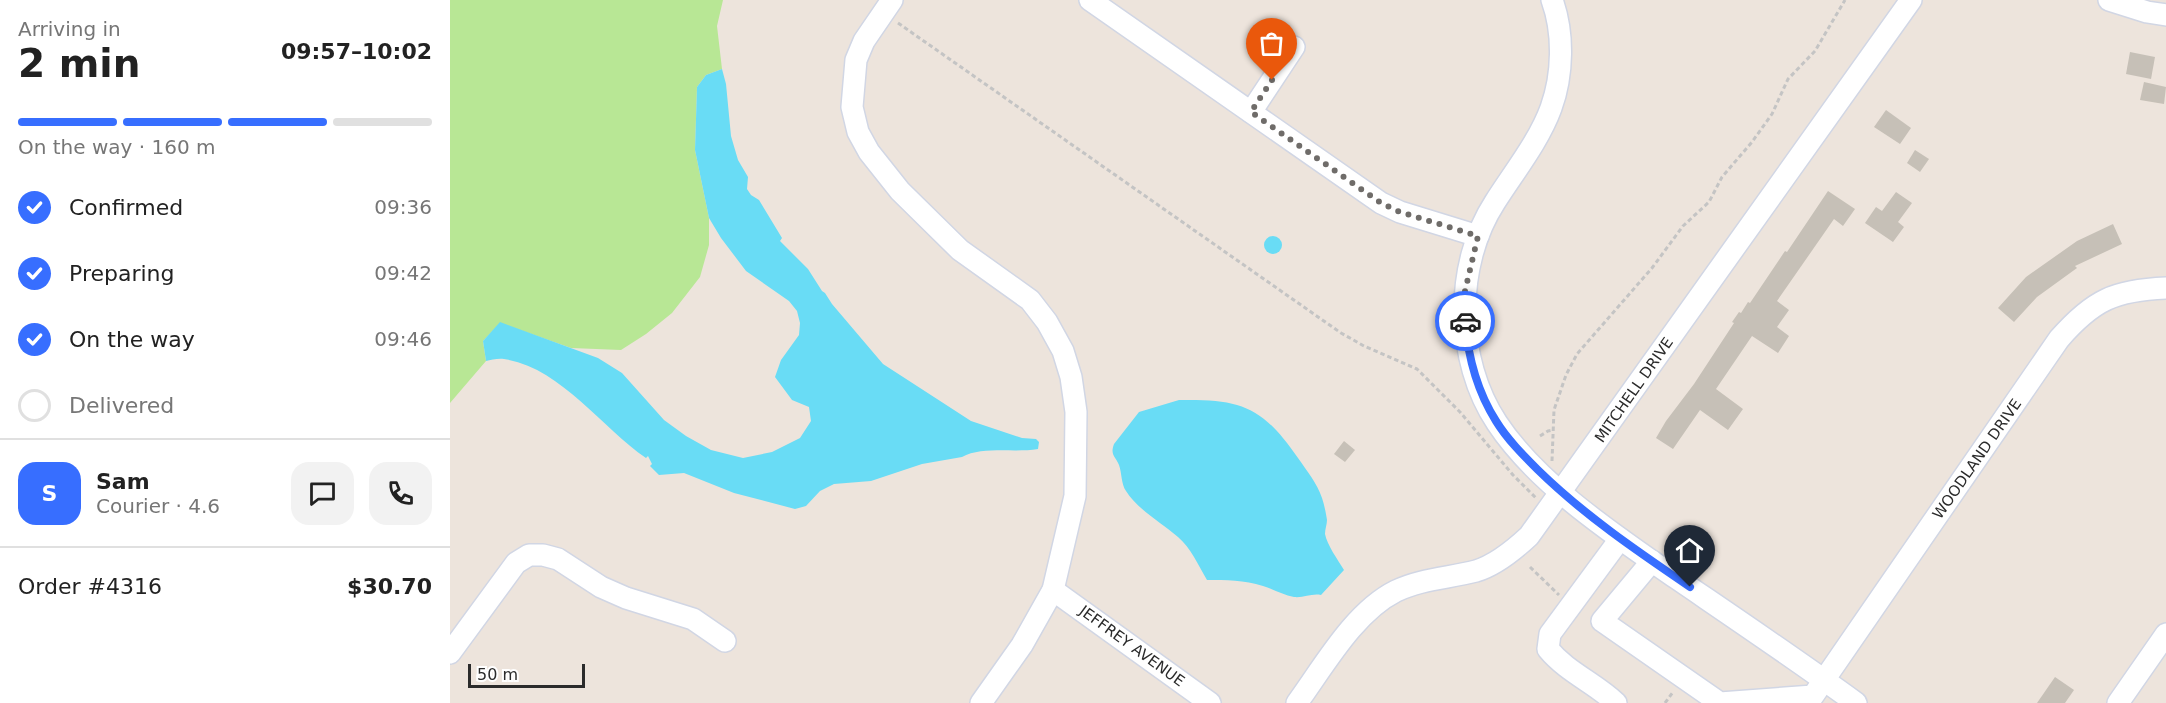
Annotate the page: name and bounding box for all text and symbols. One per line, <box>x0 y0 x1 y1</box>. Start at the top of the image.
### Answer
text: Arriving in <box>18 17 121 41</box>
pin <box>1246 18 1297 80</box>
icon: bag <box>1255 27 1288 60</box>
text: 09:57–10:02 <box>281 39 432 64</box>
text: 2 min <box>18 41 140 86</box>
text: On the way · 160 m <box>18 135 216 159</box>
icon: check <box>18 191 51 224</box>
text: Confirmed <box>69 195 183 220</box>
text: 09:36 <box>374 195 432 219</box>
icon: check <box>18 257 51 290</box>
text: Preparing <box>69 261 175 286</box>
text: 09:42 <box>374 261 432 285</box>
courier <box>1435 291 1495 351</box>
icon: car <box>1449 305 1482 338</box>
icon: check <box>18 323 51 356</box>
text: On the way <box>69 327 195 352</box>
text: 09:46 <box>374 327 432 351</box>
street label: MITCHELL DRIVE <box>1591 334 1677 446</box>
text: Delivered <box>69 393 174 418</box>
street label: WOODLAND DRIVE <box>1929 395 2025 523</box>
button: chat <box>291 462 354 525</box>
button: phone <box>369 462 432 525</box>
text: Sam <box>96 469 150 494</box>
text: S <box>42 481 57 506</box>
text: Courier · 4.6 <box>96 494 220 518</box>
pin <box>1664 525 1715 587</box>
icon: home <box>1673 534 1706 567</box>
text: Order #4316 <box>18 574 162 599</box>
text: $30.70 <box>347 574 432 599</box>
street label: JEFFREY AVENUE <box>1075 601 1188 690</box>
scale bar <box>468 661 585 688</box>
text: 50 m <box>477 665 518 684</box>

